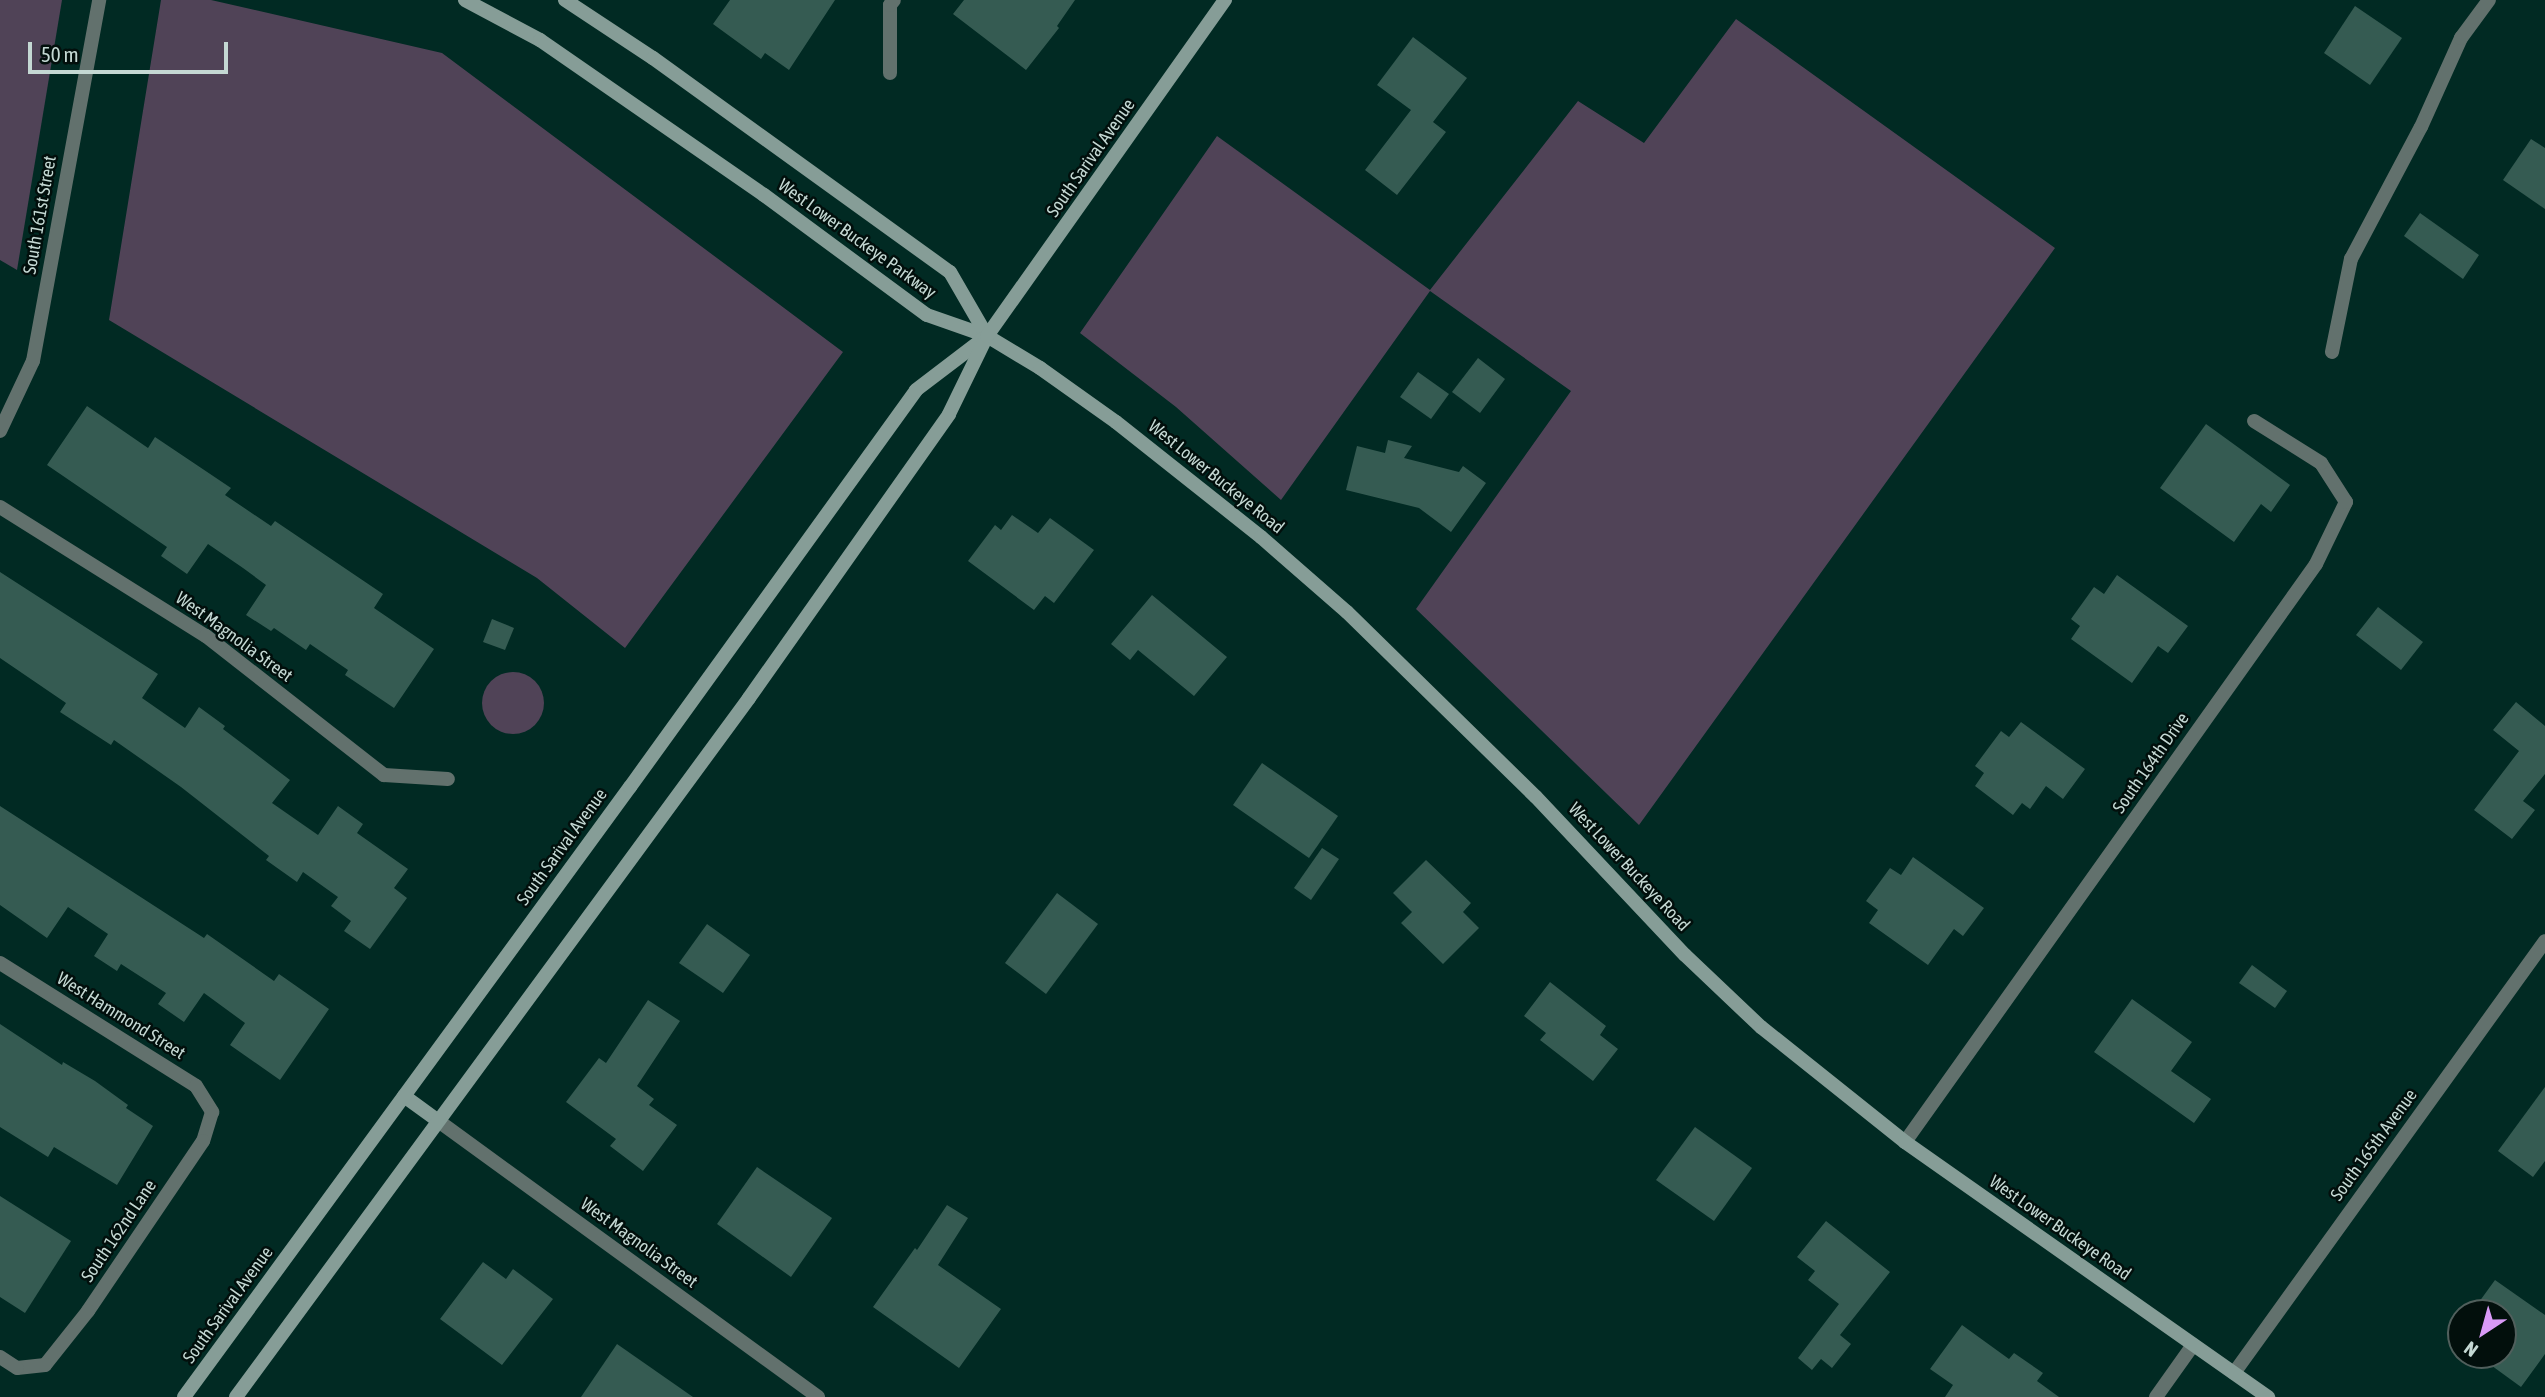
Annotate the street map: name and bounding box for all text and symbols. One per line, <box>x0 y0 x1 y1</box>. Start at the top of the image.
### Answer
scale bar <box>32 28 231 72</box>
text: 50 m <box>41 42 79 66</box>
street label: South Sarival Avenue <box>1042 95 1140 221</box>
street label: South 161st Street <box>19 154 61 276</box>
street label: West Lower Buckeye Parkway <box>774 174 940 304</box>
street label: West Lower Buckeye Road <box>1144 416 1288 538</box>
street label: West Magnolia Street <box>171 587 297 687</box>
street label: South 164th Drive <box>2108 709 2194 817</box>
street label: South Sarival Avenue <box>512 784 612 910</box>
street label: West Lower Buckeye Road <box>1564 798 1694 936</box>
street label: West Hammond Street <box>53 968 189 1064</box>
street label: South 165th Avenue <box>2326 1085 2422 1205</box>
street label: West Lower Buckeye Road <box>1985 1171 2135 1285</box>
street label: South 162nd Lane <box>77 1176 161 1286</box>
street label: West Magnolia Street <box>576 1193 702 1293</box>
street label: South Sarival Avenue <box>178 1242 278 1368</box>
north arrow <box>2447 1299 2517 1369</box>
text: N <box>2460 1337 2482 1362</box>

